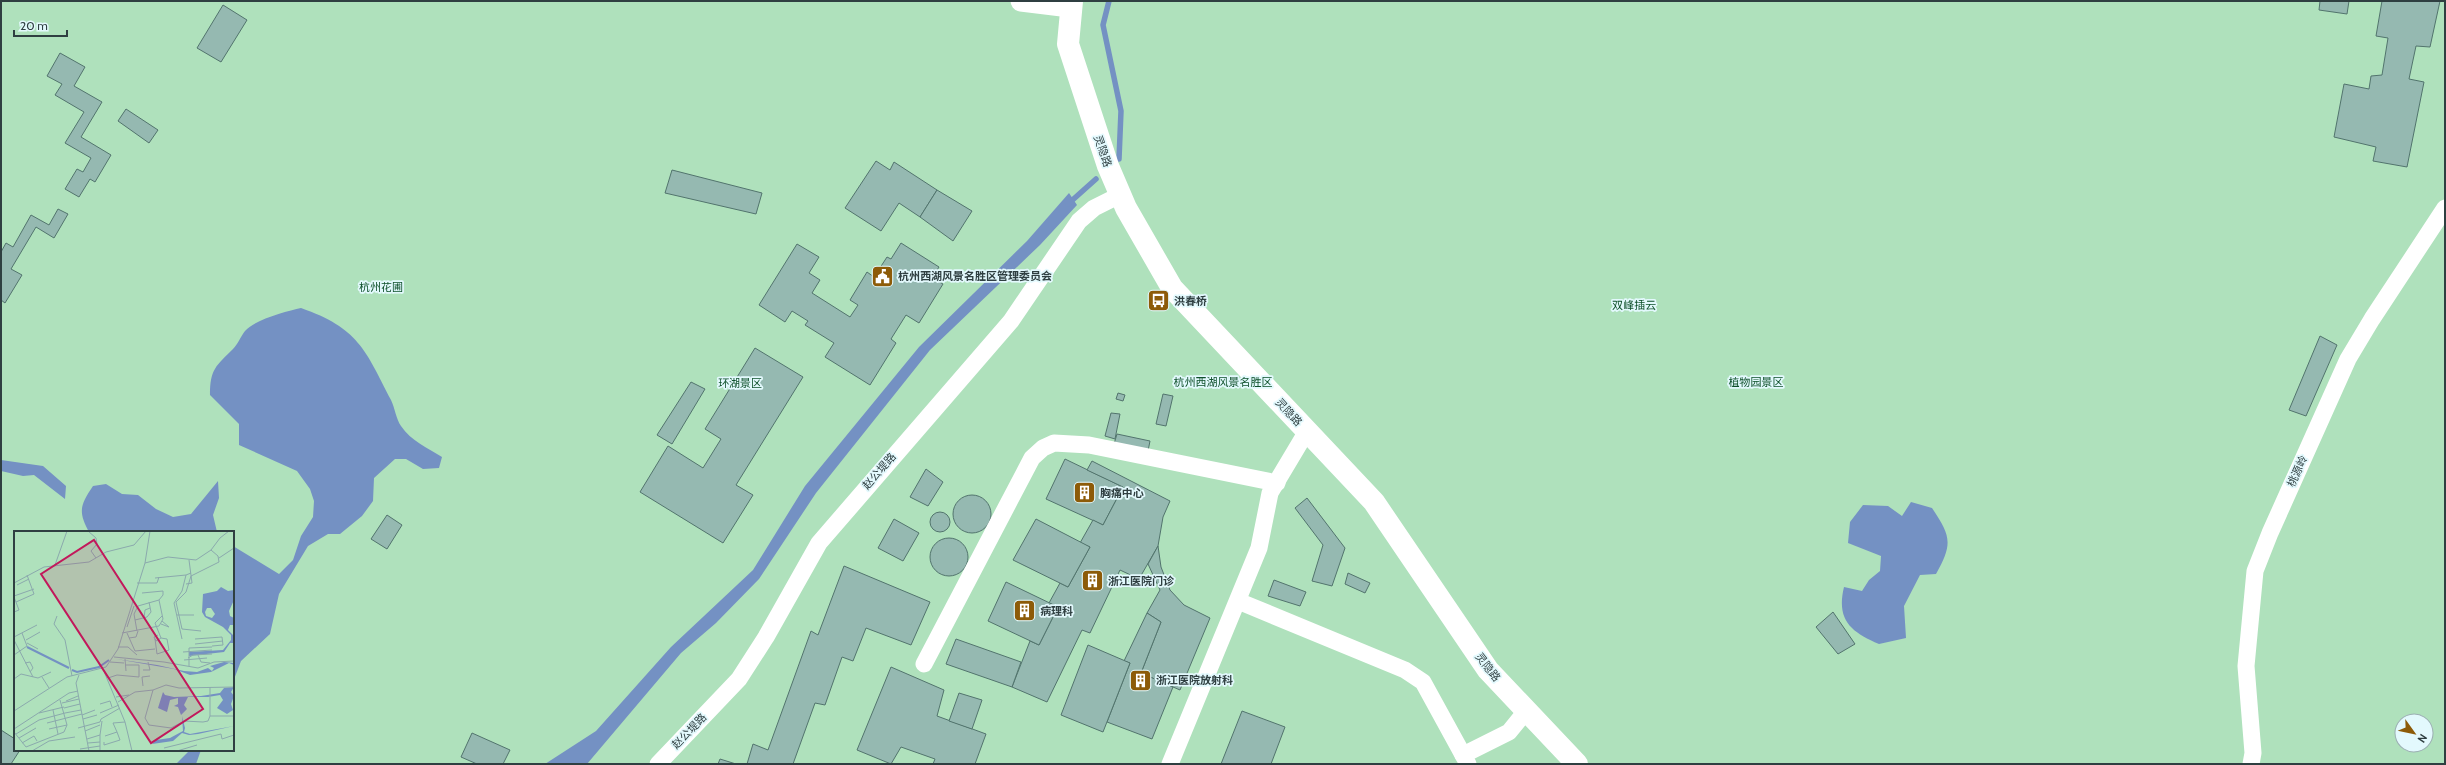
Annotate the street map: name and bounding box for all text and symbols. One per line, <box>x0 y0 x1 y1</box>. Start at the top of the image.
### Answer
scale bar <box>14 12 67 38</box>
text: 20 m <box>20 18 48 33</box>
street label: 灵隐路 <box>1091 133 1115 169</box>
public building icon: 杭州西湖风景名胜区管理委员会 <box>870 263 896 289</box>
place label: 杭州西湖风景名胜区管理委员会 <box>898 269 1052 283</box>
park label: 杭州花圃 <box>359 280 403 294</box>
bus stop icon: 洪春桥 <box>1145 288 1171 314</box>
place label: 洪春桥 <box>1174 294 1207 308</box>
park label: 双峰插云 <box>1612 298 1656 312</box>
park label: 杭州西湖风景名胜区 <box>1174 375 1273 389</box>
park label: 植物园景区 <box>1729 375 1784 389</box>
park label: 环湖景区 <box>718 376 762 390</box>
street label: 灵隐路 <box>1273 395 1305 429</box>
street label: 赵公堤路 <box>859 450 899 492</box>
street label: 桃源岭 <box>2284 453 2310 489</box>
building icon: 胸痛中心 <box>1071 480 1097 506</box>
place label: 胸痛中心 <box>1100 486 1144 500</box>
inset map <box>14 531 234 751</box>
building icon: 浙江医院门诊 <box>1080 568 1106 594</box>
place label: 浙江医院门诊 <box>1108 574 1175 588</box>
building icon: 病理科 <box>1011 598 1037 624</box>
place label: 病理科 <box>1040 604 1073 618</box>
street label: 灵隐路 <box>1472 650 1504 684</box>
building icon: 浙江医院放射科 <box>1127 667 1153 693</box>
place label: 浙江医院放射科 <box>1156 673 1233 687</box>
street label: 赵公堤路 <box>669 710 709 752</box>
north arrow <box>2394 713 2434 753</box>
text: N <box>2414 731 2430 746</box>

